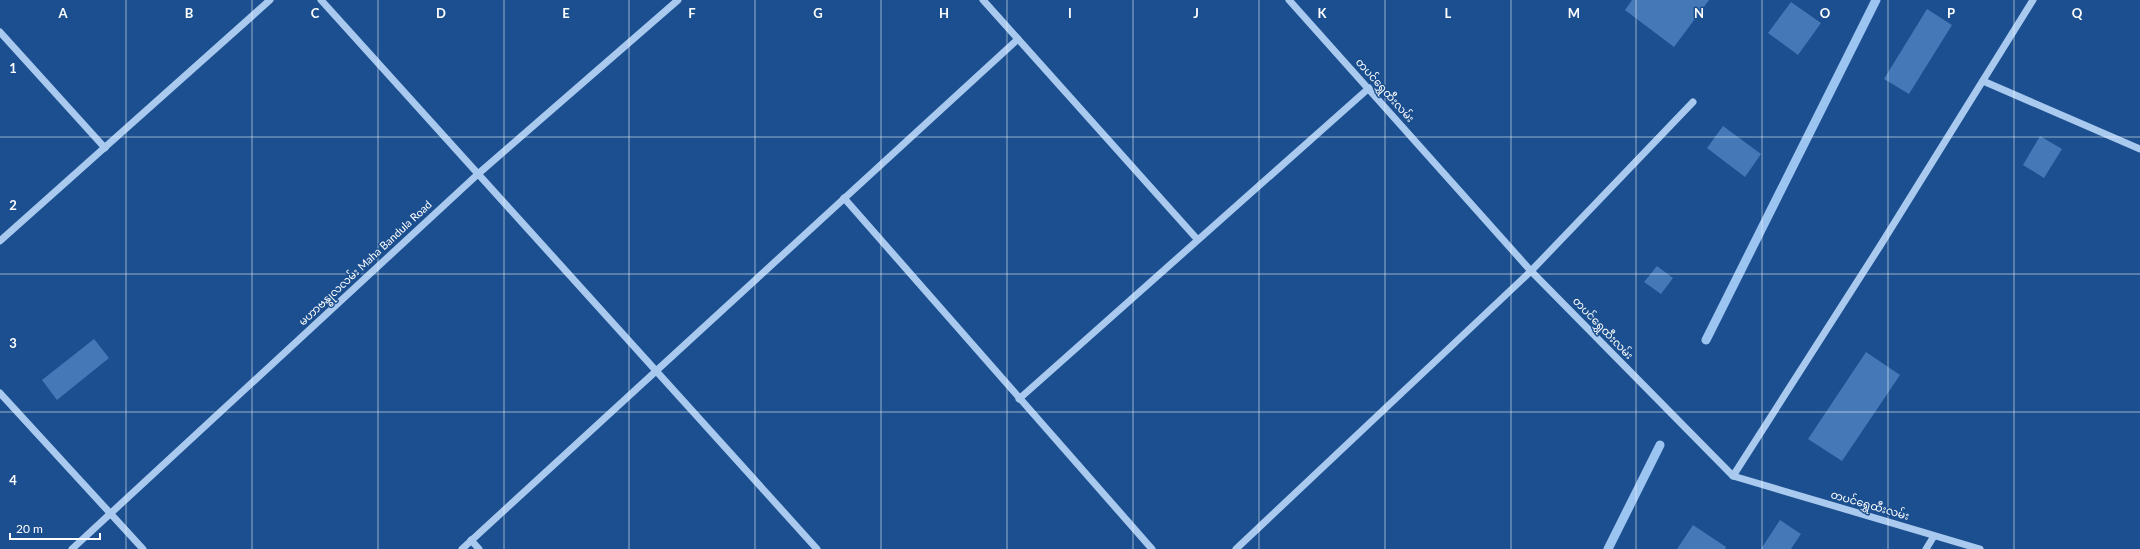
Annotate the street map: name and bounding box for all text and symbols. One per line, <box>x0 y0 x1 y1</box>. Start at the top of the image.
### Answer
text: A <box>57 5 68 21</box>
text: B <box>185 5 194 21</box>
text: C <box>311 5 320 21</box>
text: D <box>436 5 446 21</box>
text: E <box>562 5 570 21</box>
text: F <box>688 5 696 21</box>
text: G <box>813 5 823 21</box>
text: H <box>939 5 949 21</box>
text: I <box>1068 5 1072 21</box>
text: J <box>1193 5 1199 21</box>
text: K <box>1318 5 1328 21</box>
text: L <box>1445 5 1452 21</box>
text: M <box>1568 5 1580 21</box>
text: N <box>1694 5 1704 21</box>
text: O <box>1820 5 1831 21</box>
text: P <box>1947 5 1955 21</box>
text: Q <box>2072 5 2083 21</box>
street label: တပင်ရွှေထီးလမ်း <box>1351 55 1417 126</box>
text: 1 <box>9 60 17 76</box>
text: 2 <box>9 197 17 213</box>
street label: မဟာဗန္ဓုလလမ်း Maha Bandula Road <box>295 198 436 330</box>
street label: တပင်ရွှေထီးလမ်း <box>1568 294 1636 364</box>
text: 3 <box>9 335 17 351</box>
text: 4 <box>9 472 17 488</box>
street label: တပင်ရွှေထီးလမ်း <box>1829 487 1911 525</box>
scale bar <box>10 515 100 541</box>
text: 20 m <box>16 521 43 536</box>

